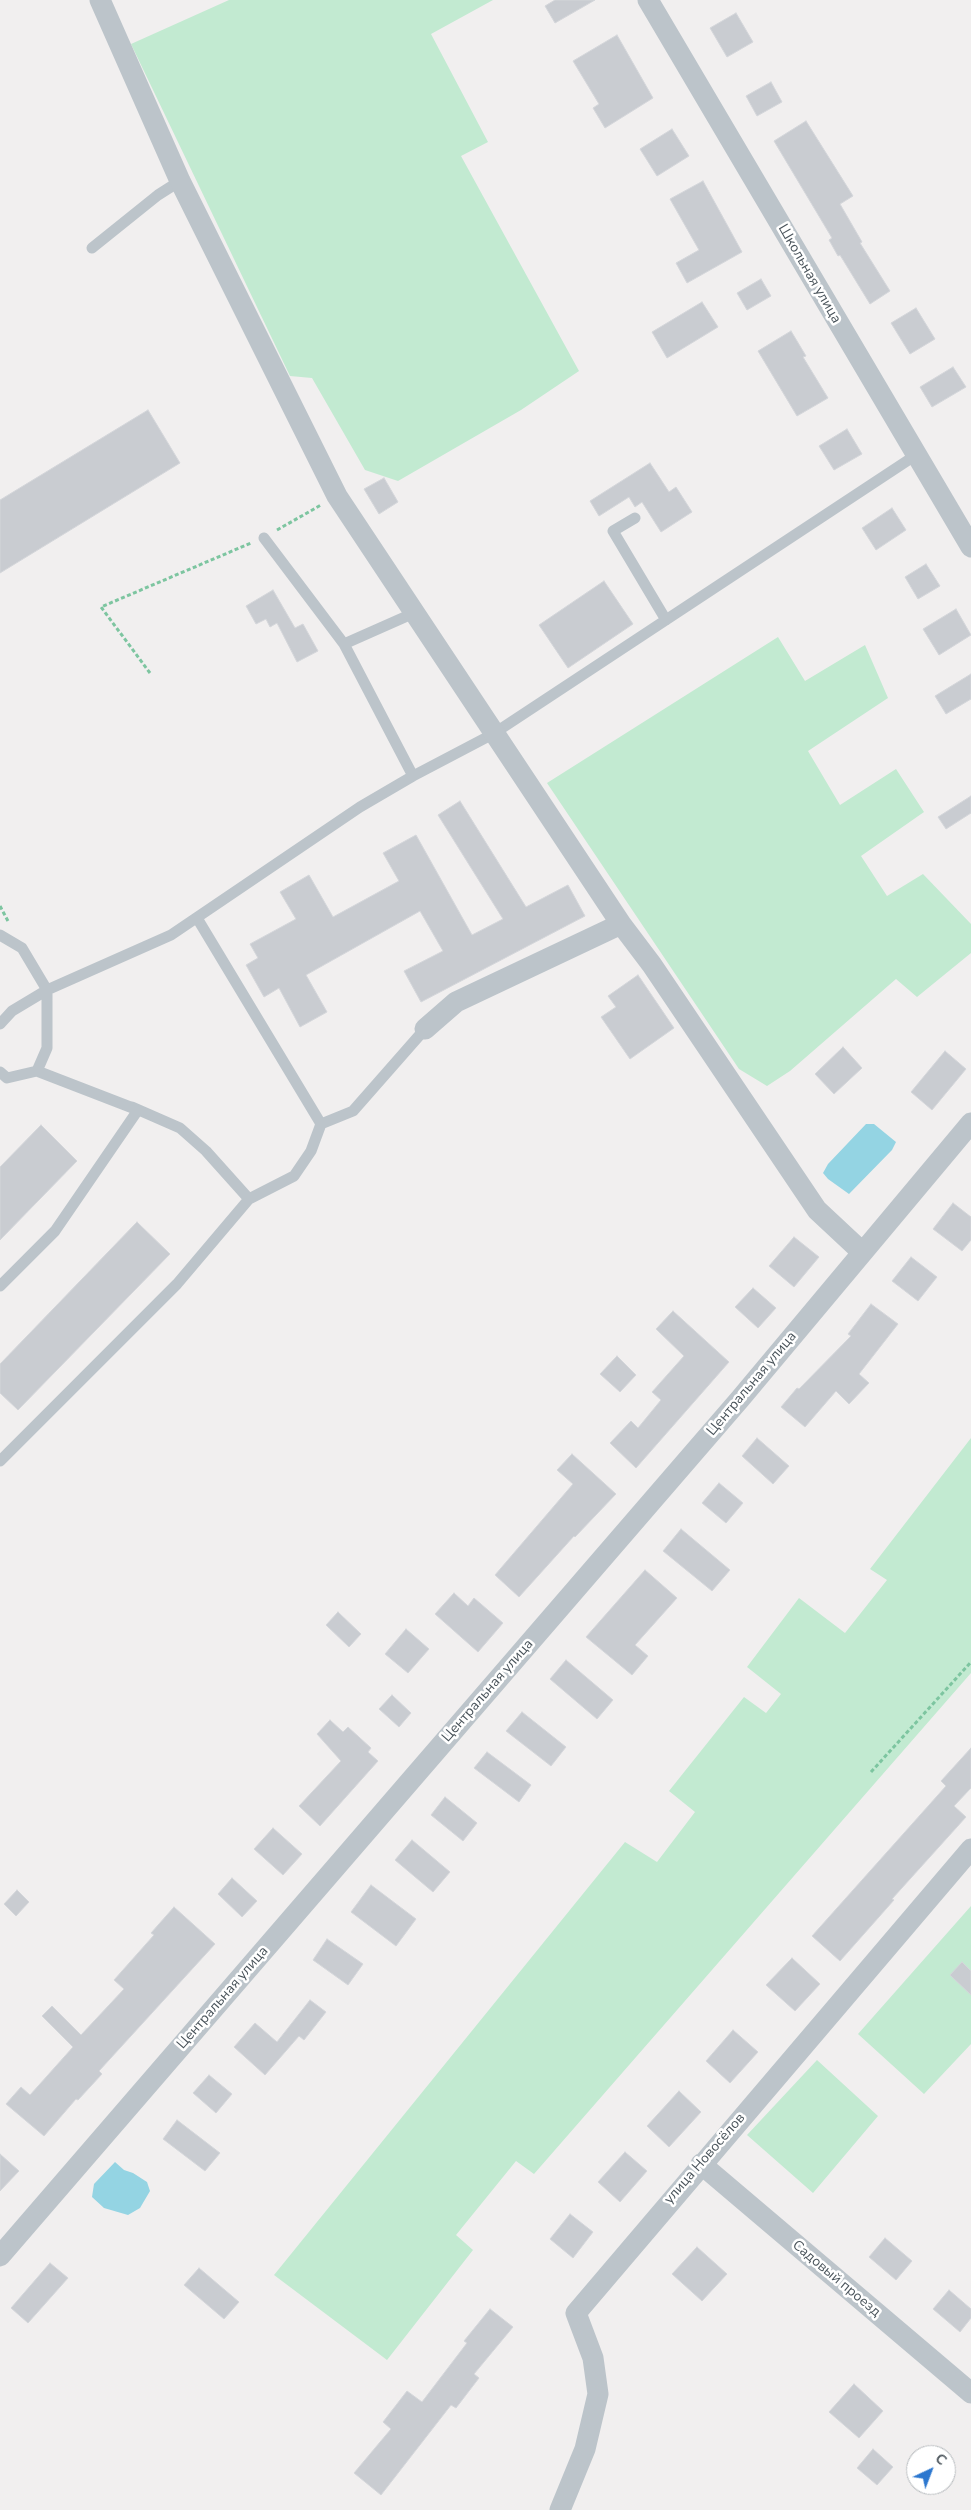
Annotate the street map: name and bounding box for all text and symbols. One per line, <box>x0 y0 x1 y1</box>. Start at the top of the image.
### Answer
street label: Школьная улица <box>774 222 844 326</box>
street label: Центральная улица <box>704 1329 800 1439</box>
street label: Центральная улица <box>439 1636 537 1746</box>
street label: Центральная улица <box>174 1943 272 2053</box>
street label: улица Новосёлов <box>661 2110 749 2208</box>
street label: Садовый проезд <box>788 2237 884 2321</box>
north arrow <box>906 2445 956 2495</box>
text: С <box>931 2449 951 2470</box>

